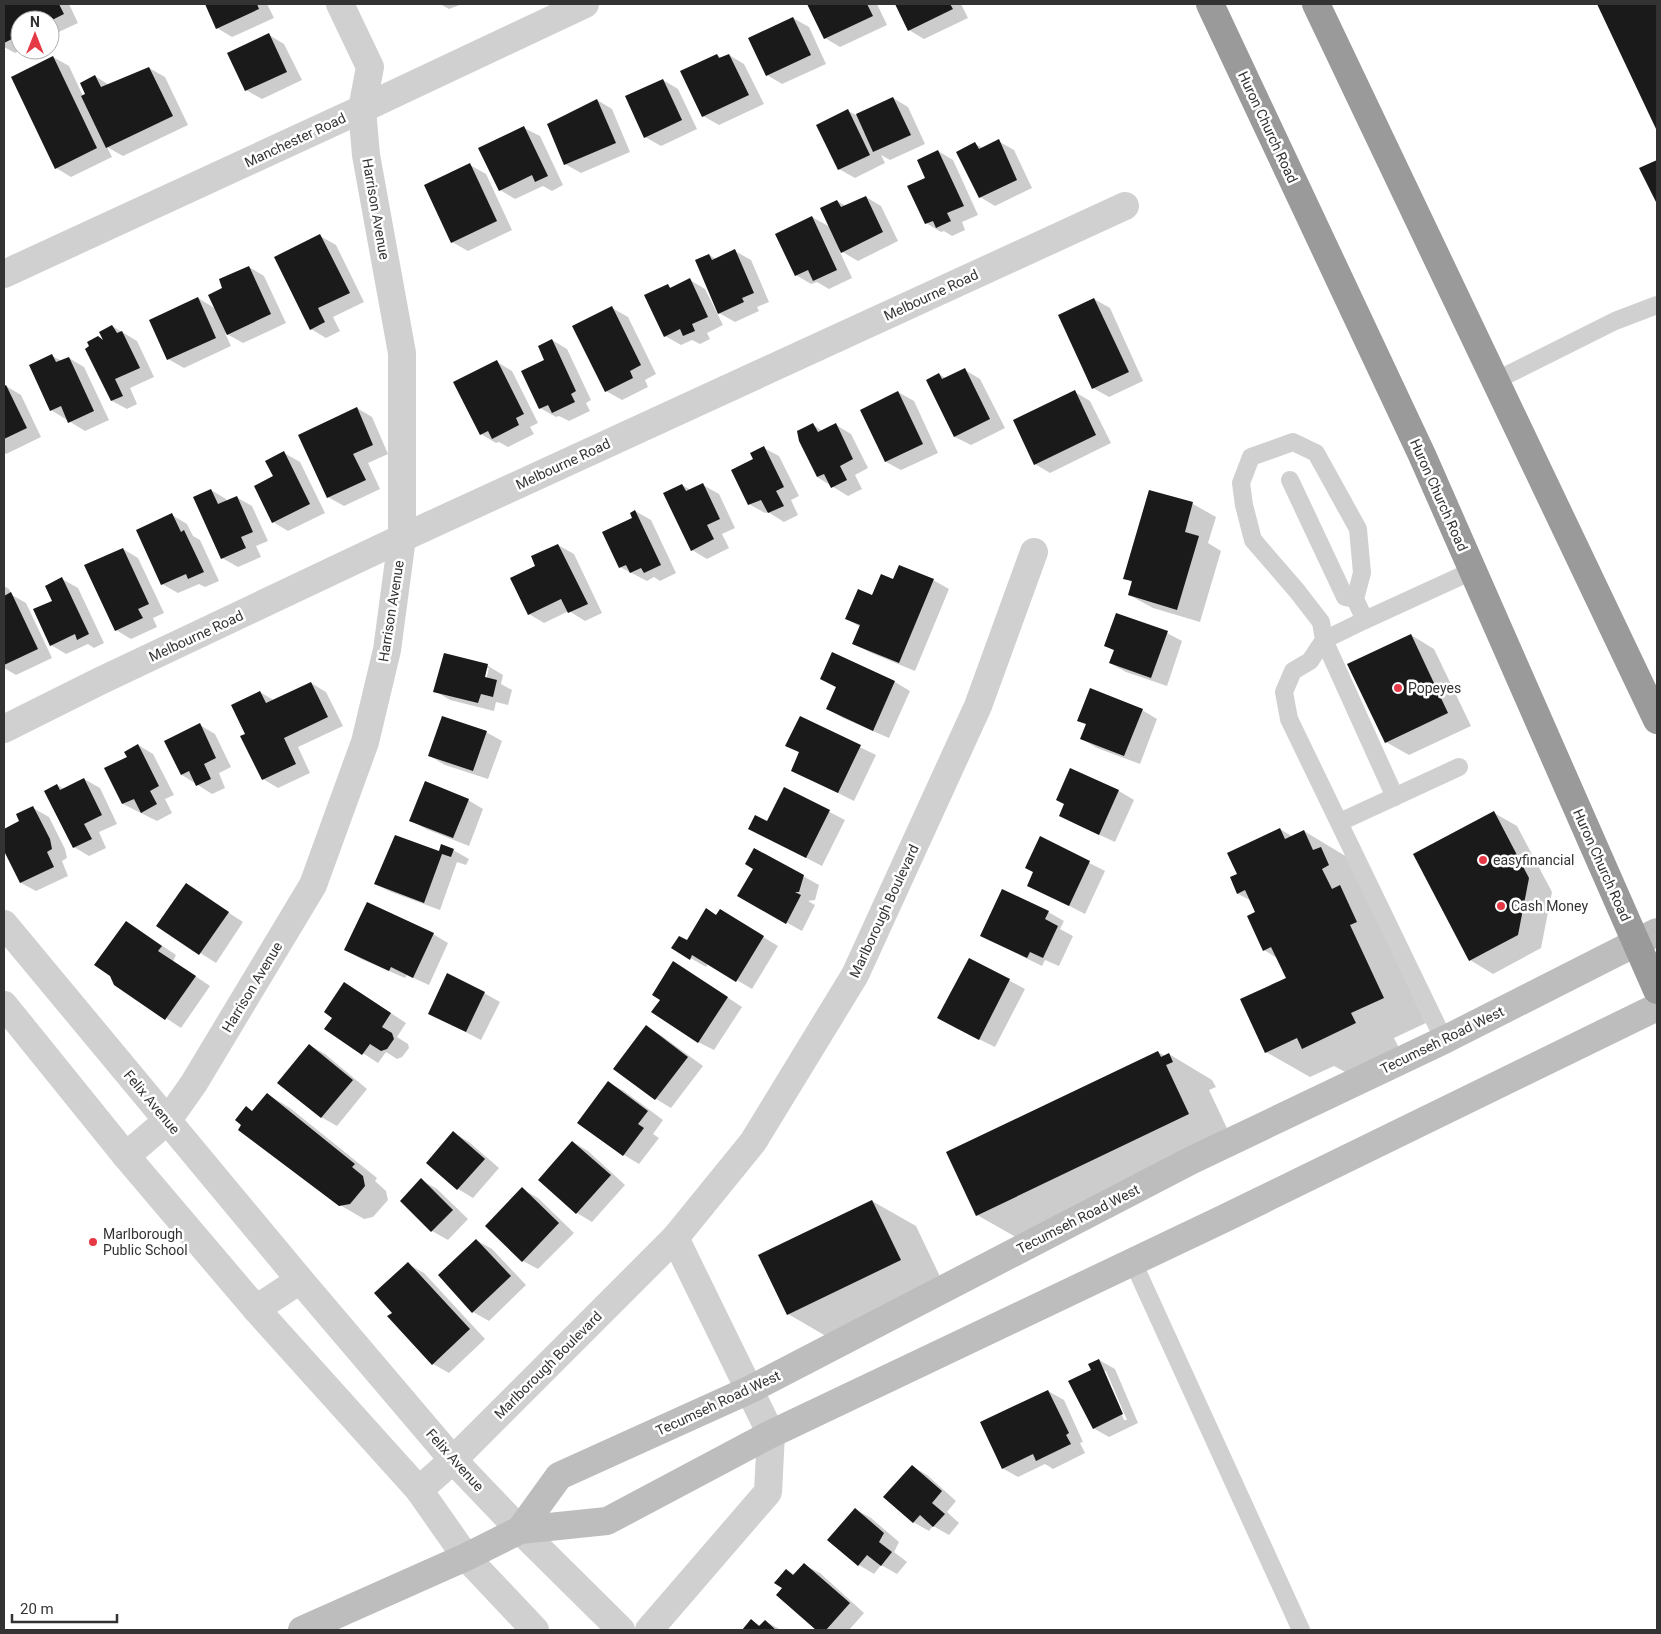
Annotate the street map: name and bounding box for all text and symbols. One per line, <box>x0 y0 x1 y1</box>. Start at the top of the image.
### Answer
north arrow <box>10 10 60 60</box>
text: N <box>30 14 40 30</box>
street label: Huron Church Road <box>1235 69 1301 185</box>
street label: Manchester Road <box>242 110 348 170</box>
street label: Harrison Avenue <box>359 157 393 261</box>
street label: Melbourne Road <box>881 266 981 324</box>
street label: Melbourne Road <box>513 435 613 493</box>
street label: Huron Church Road <box>1407 436 1471 554</box>
street label: Harrison Avenue <box>375 559 407 663</box>
street label: Melbourne Road <box>146 607 246 665</box>
place label: Popeyes <box>1408 680 1461 696</box>
marker: Popeyes <box>1392 682 1404 694</box>
street label: Huron Church Road <box>1570 806 1634 924</box>
street label: Marlborough Boulevard <box>846 842 922 980</box>
place label: easyfinancial <box>1493 852 1574 868</box>
marker: easyfinancial <box>1477 854 1489 866</box>
place label: Cash Money <box>1511 898 1588 914</box>
marker: Cash Money <box>1495 900 1507 912</box>
street label: Harrison Avenue <box>219 939 285 1035</box>
street label: Tecumseh Road West <box>1378 1003 1507 1077</box>
street label: Felix Avenue <box>121 1067 183 1137</box>
street label: Tecumseh Road West <box>1014 1181 1142 1257</box>
place label: Marlborough Public School <box>103 1226 188 1258</box>
marker: Marlborough Public School <box>87 1236 99 1248</box>
street label: Marlborough Boulevard <box>491 1308 605 1422</box>
street label: Tecumseh Road West <box>653 1367 783 1439</box>
street label: Felix Avenue <box>423 1426 487 1494</box>
scale bar <box>12 1592 118 1624</box>
text: 20 m <box>20 1600 54 1618</box>

